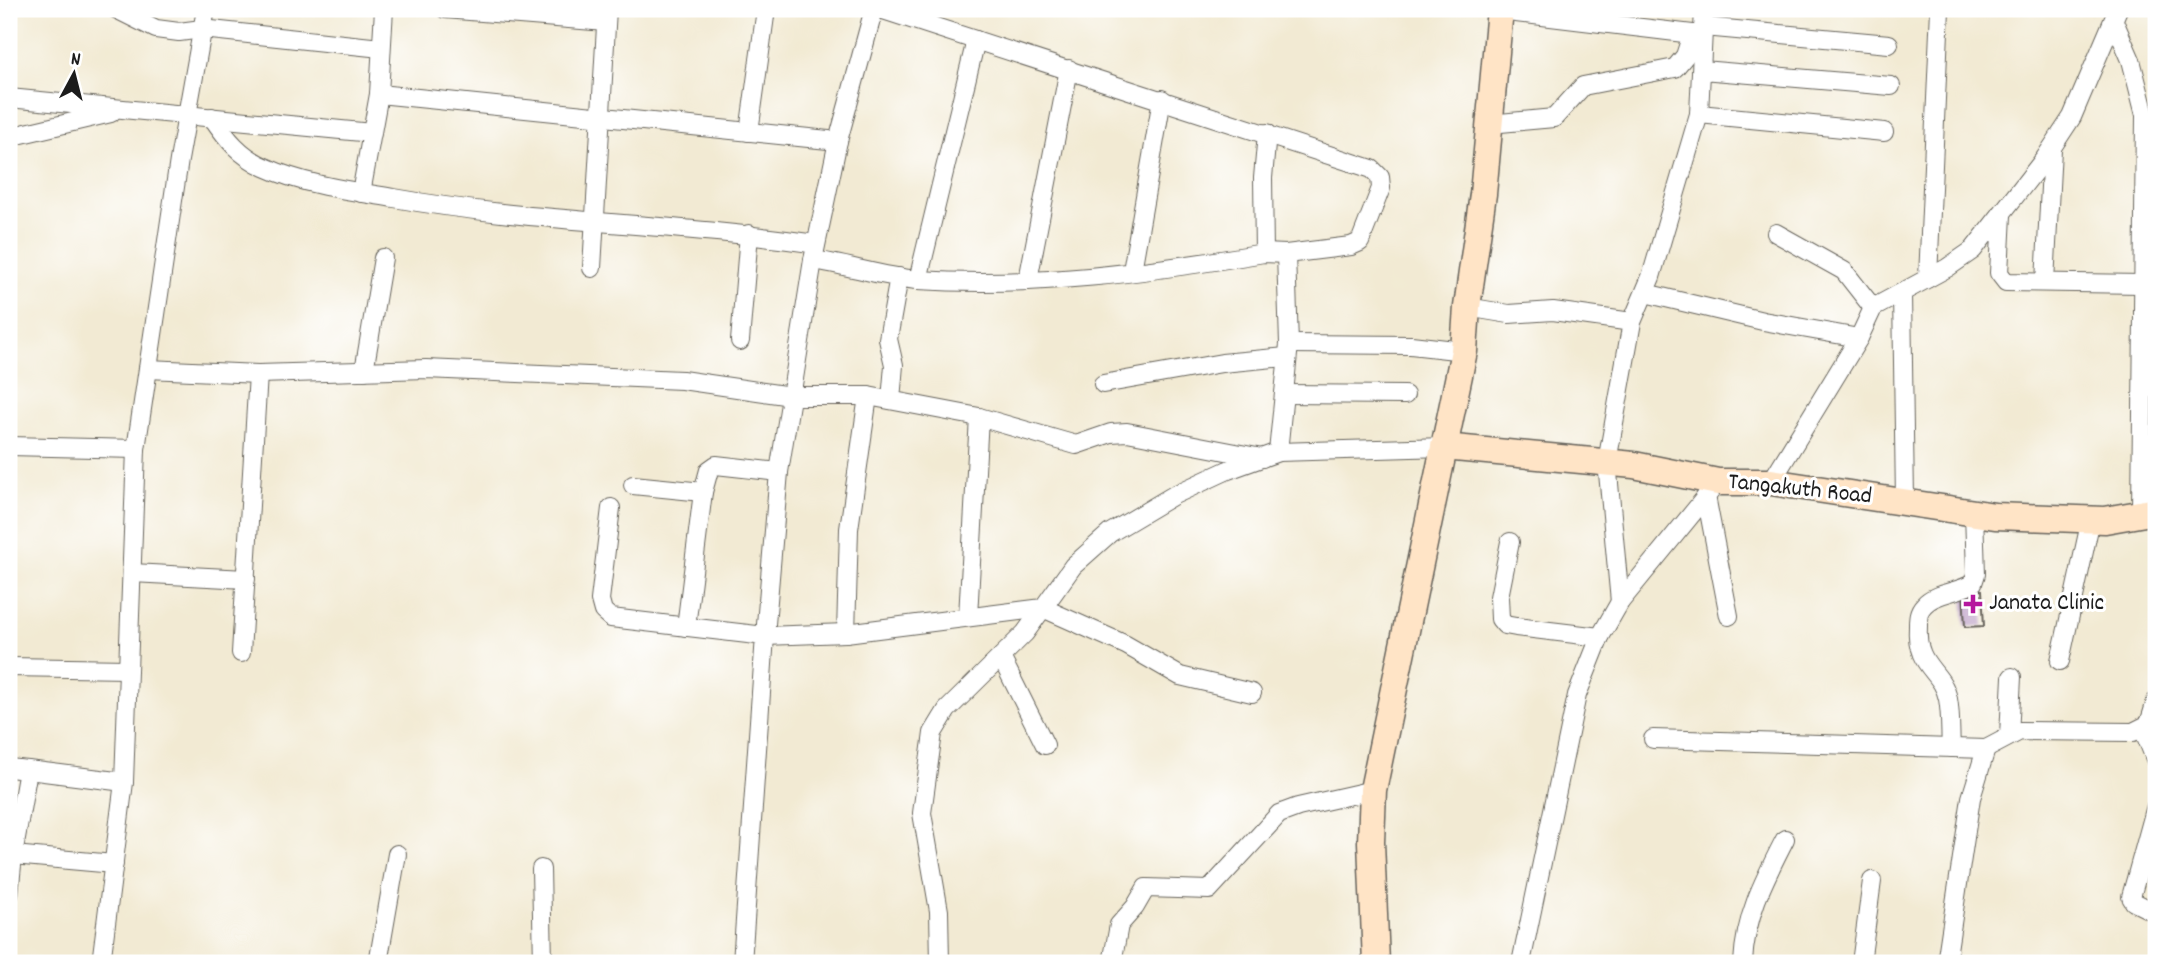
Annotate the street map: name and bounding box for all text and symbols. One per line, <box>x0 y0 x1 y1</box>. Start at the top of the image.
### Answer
north arrow <box>38 38 108 108</box>
text: N <box>69 47 82 75</box>
street label: Tangakuth Road <box>1727 466 1873 514</box>
place label: Janata Clinic <box>1989 587 2104 621</box>
marker: Janata Clinic <box>1963 594 1983 614</box>

